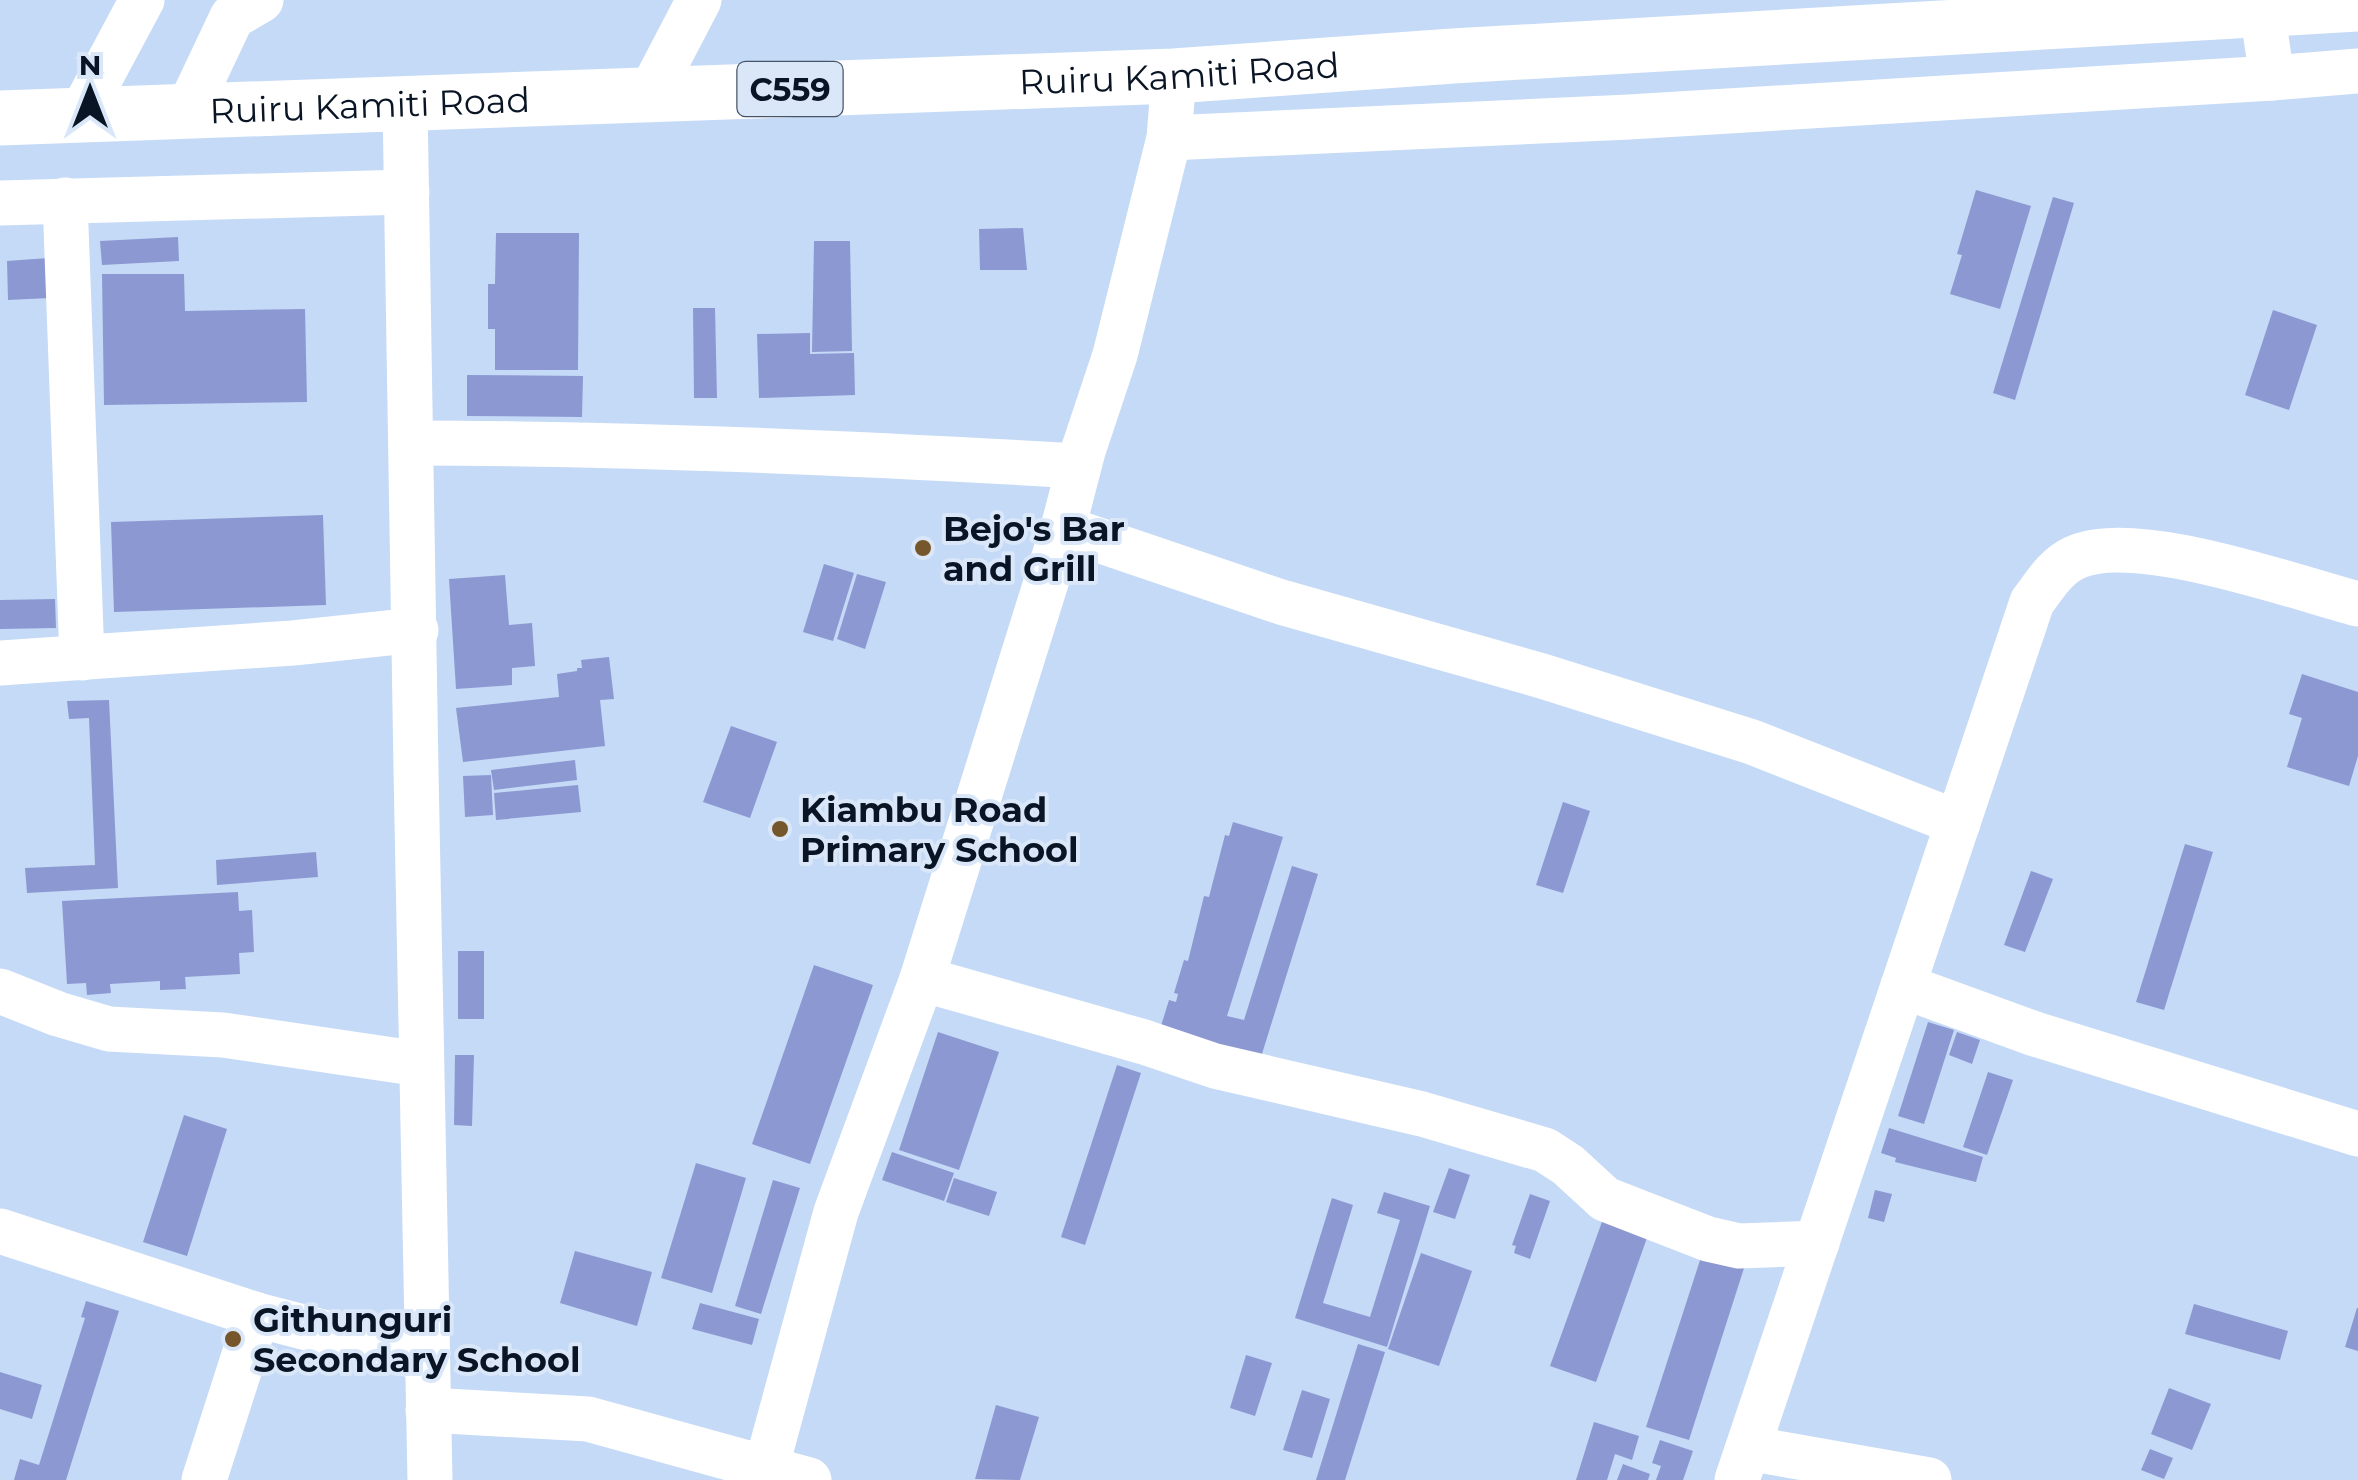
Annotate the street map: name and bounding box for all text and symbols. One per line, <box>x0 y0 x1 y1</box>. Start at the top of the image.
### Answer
north arrow <box>40 40 140 140</box>
street label: Ruiru Kamiti Road <box>1018 43 1341 103</box>
text: N <box>79 48 101 82</box>
road number: C559 <box>738 62 842 116</box>
street label: Ruiru Kamiti Road <box>209 78 531 132</box>
place label: Bejo's Bar and Grill <box>943 507 1125 590</box>
marker: Bejo's Bar and Grill <box>912 537 934 559</box>
place label: Kiambu Road Primary School <box>800 788 1079 871</box>
marker: Kiambu Road Primary School <box>769 818 791 840</box>
place label: Githunguri Secondary School <box>253 1298 580 1381</box>
marker: Githunguri Secondary School <box>222 1328 244 1350</box>

